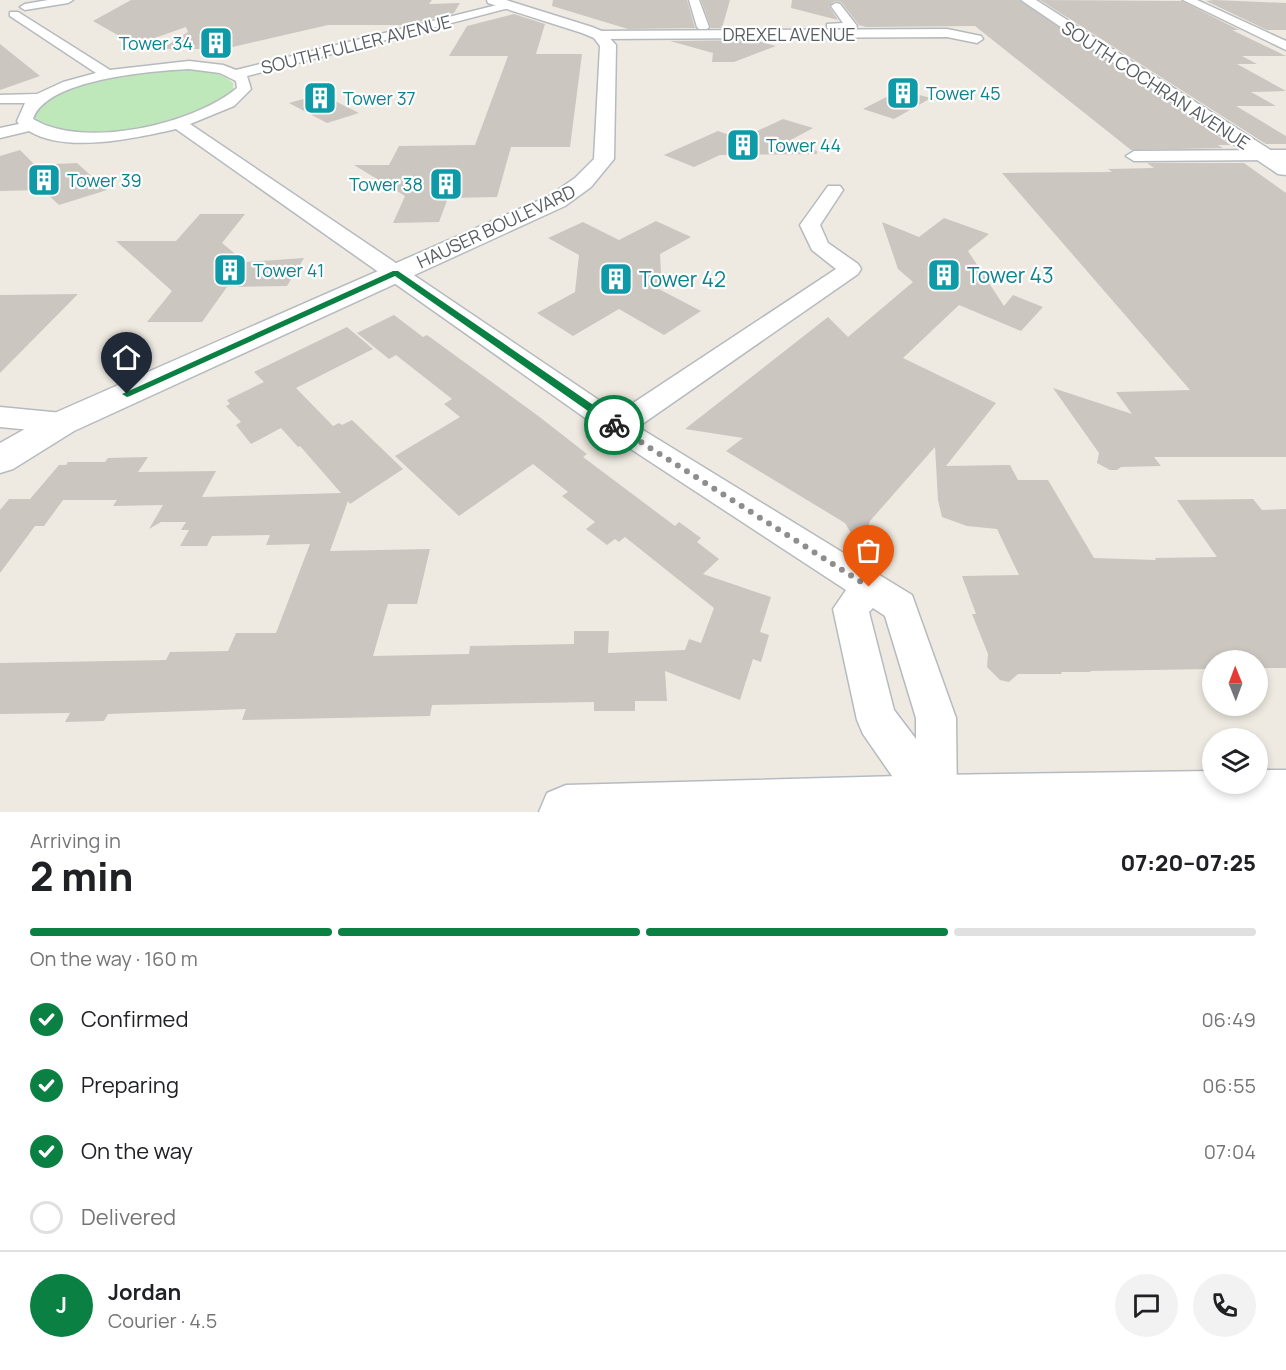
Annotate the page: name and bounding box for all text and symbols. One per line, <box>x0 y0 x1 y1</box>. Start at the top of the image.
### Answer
street label: SOUTH FULLER AVENUE <box>258 9 454 79</box>
street label: SOUTH COCHRAN AVENUE <box>1057 15 1255 155</box>
street label: DREXEL AVENUE <box>722 22 856 46</box>
building icon: Tower 34 <box>198 25 234 61</box>
place label: Tower 34 <box>119 31 193 55</box>
building icon: Tower 45 <box>885 75 921 111</box>
building icon: Tower 37 <box>302 80 338 116</box>
place label: Tower 45 <box>926 81 1001 105</box>
place label: Tower 37 <box>343 86 416 110</box>
building icon: Tower 44 <box>725 127 761 163</box>
place label: Tower 44 <box>766 133 841 157</box>
building icon: Tower 39 <box>26 162 62 198</box>
building icon: Tower 38 <box>428 166 464 202</box>
place label: Tower 39 <box>67 168 142 192</box>
place label: Tower 38 <box>349 172 423 196</box>
street label: HAUSER BOULEVARD <box>413 179 579 273</box>
building icon: Tower 41 <box>212 252 248 288</box>
building icon: Tower 43 <box>926 257 962 293</box>
place label: Tower 41 <box>253 258 324 282</box>
building icon: Tower 42 <box>598 261 634 297</box>
place label: Tower 43 <box>967 261 1054 289</box>
place label: Tower 42 <box>639 265 726 293</box>
pin <box>101 332 152 394</box>
icon: home <box>110 341 143 374</box>
courier <box>584 395 644 455</box>
icon: bike <box>598 409 631 442</box>
pin <box>843 525 894 587</box>
icon: bag <box>852 534 885 567</box>
north arrow <box>1202 650 1268 716</box>
map controls <box>1202 650 1268 794</box>
button: layers <box>1202 728 1268 794</box>
text: Arriving in <box>30 827 121 854</box>
text: 07:20–07:25 <box>1120 848 1256 878</box>
text: 2 min <box>30 849 133 903</box>
text: On the way · 160 m <box>30 945 198 972</box>
icon: check <box>30 1003 63 1036</box>
text: Confirmed <box>81 1004 189 1034</box>
text: 06:49 <box>1201 1006 1256 1033</box>
icon: check <box>30 1069 63 1102</box>
text: Preparing <box>81 1070 179 1100</box>
text: 06:55 <box>1202 1072 1256 1099</box>
icon: check <box>30 1135 63 1168</box>
text: On the way <box>81 1136 193 1166</box>
text: 07:04 <box>1204 1138 1256 1165</box>
text: Delivered <box>81 1202 176 1232</box>
button: chat <box>1115 1274 1178 1337</box>
button: phone <box>1193 1274 1256 1337</box>
text: Jordan <box>108 1277 181 1307</box>
text: J <box>56 1290 67 1320</box>
text: Courier · 4.5 <box>108 1307 217 1334</box>

